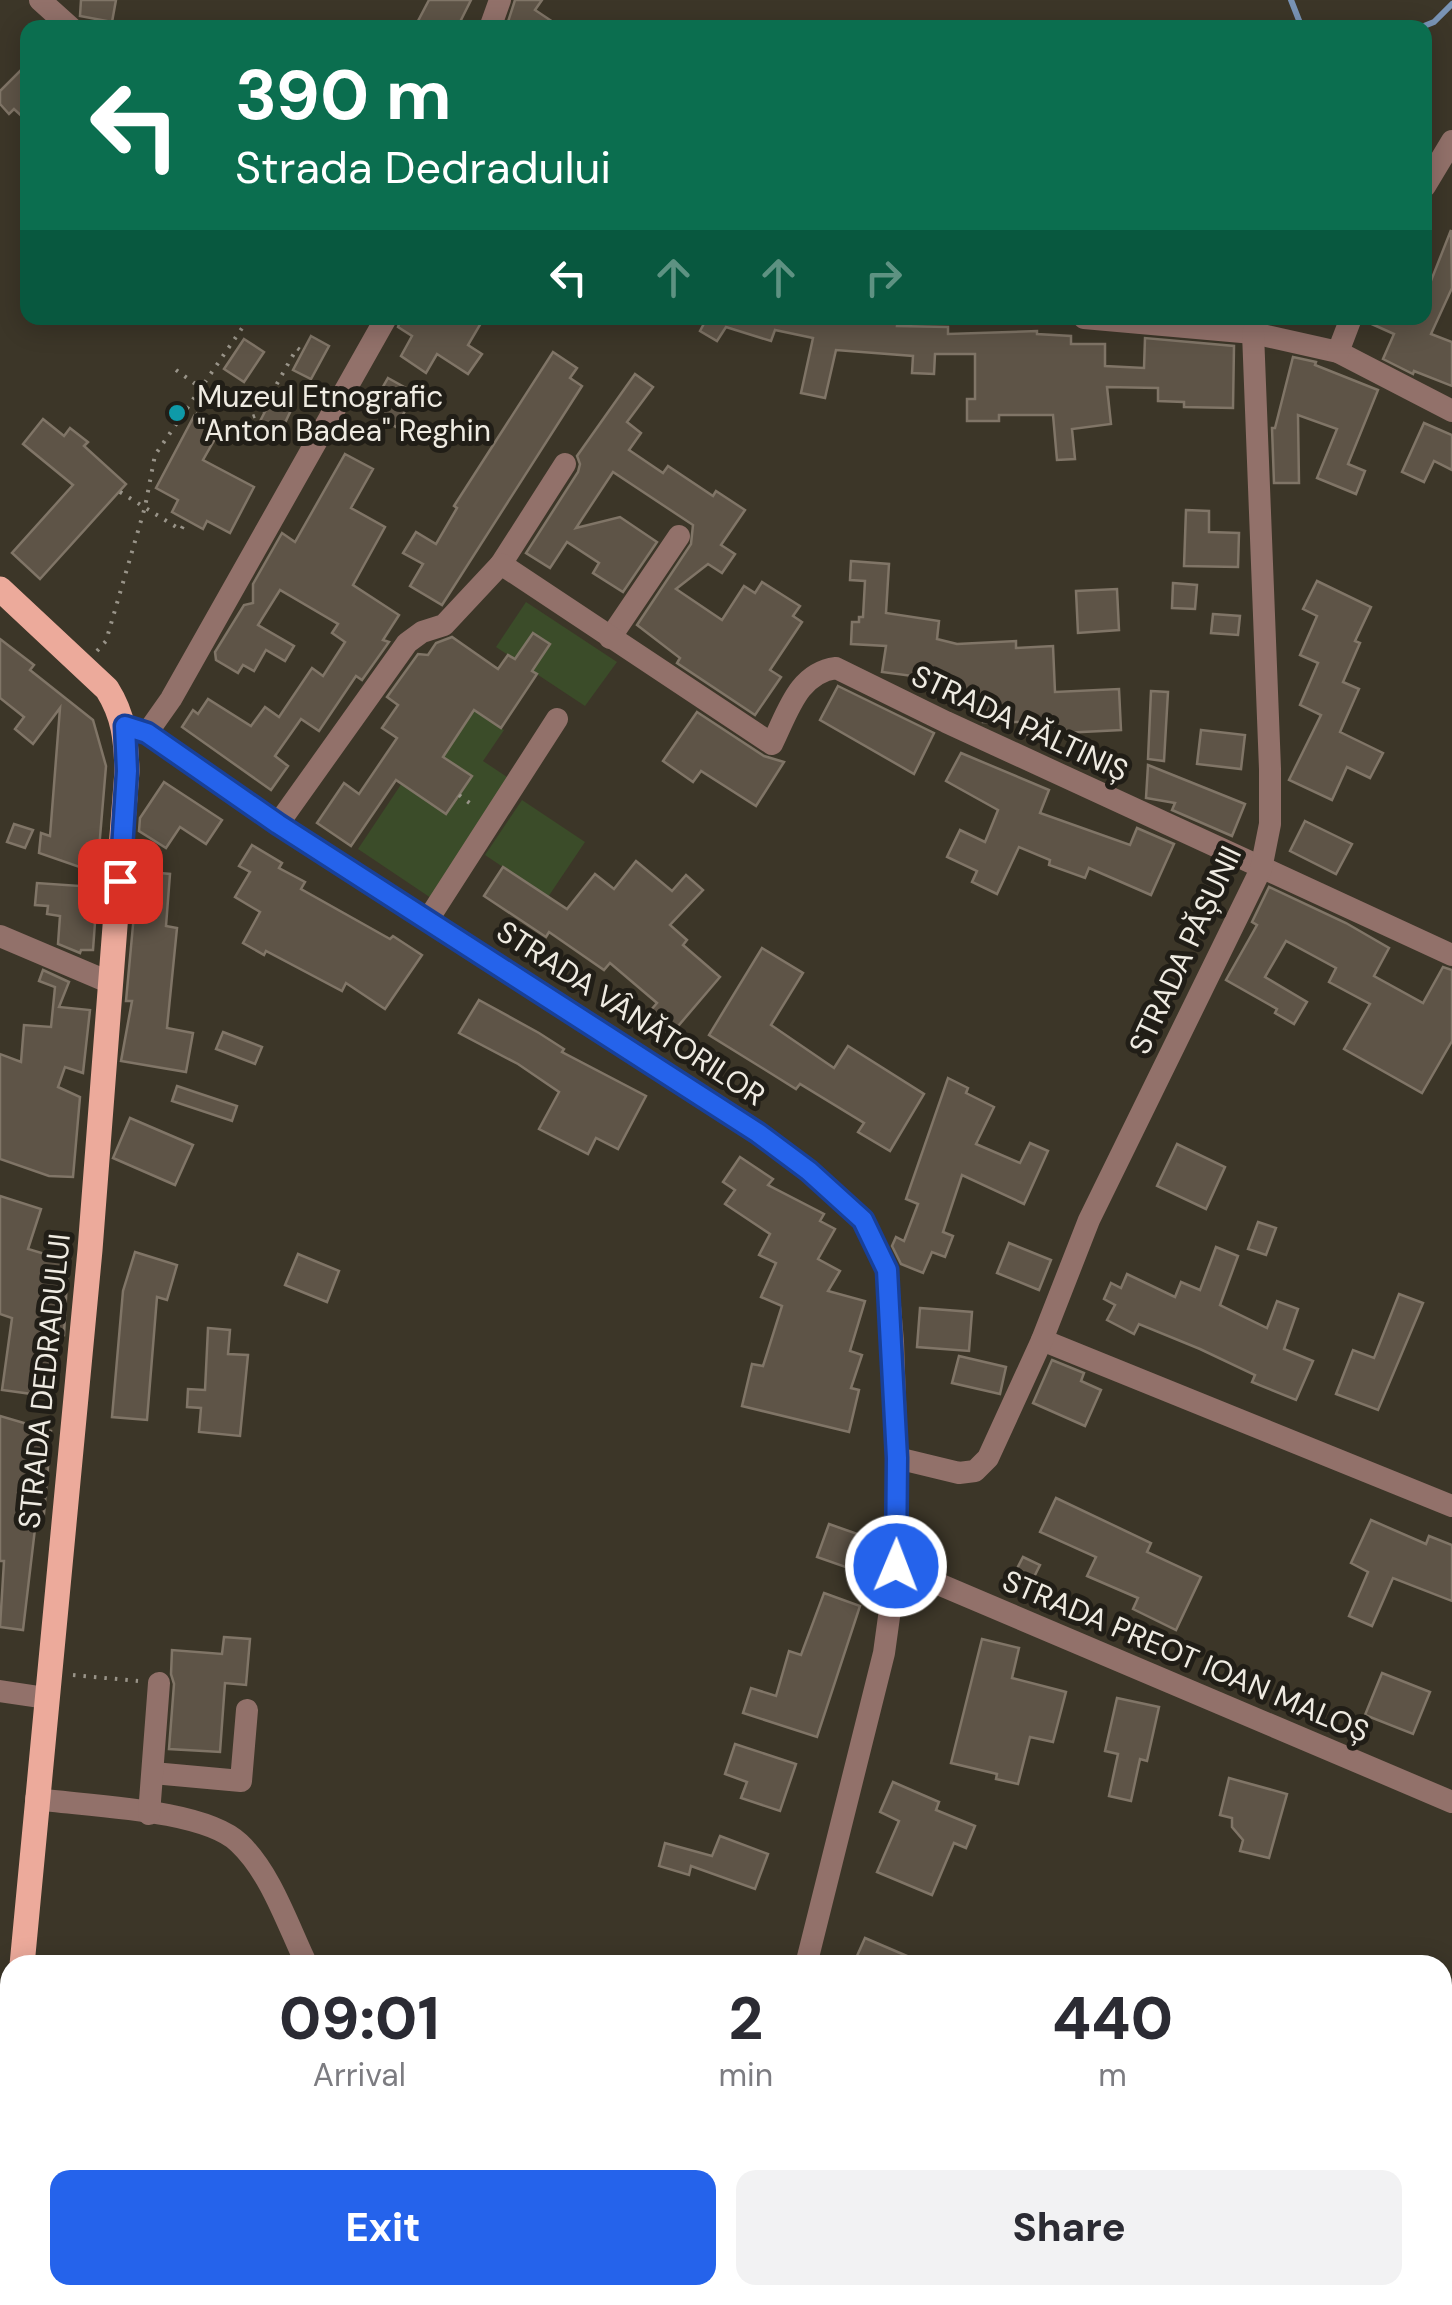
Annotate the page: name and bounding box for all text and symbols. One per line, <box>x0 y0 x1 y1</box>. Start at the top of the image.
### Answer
text: 390 m <box>235 50 452 141</box>
icon: left <box>70 60 200 190</box>
text: Strada Dedradului <box>235 138 611 197</box>
icon: left <box>541 250 596 305</box>
icon: ahead <box>646 250 701 305</box>
icon: ahead <box>751 250 806 305</box>
icon: right <box>856 250 911 305</box>
place label: Muzeul Etnografic "Anton Badea" Reghin <box>197 377 491 450</box>
marker: Muzeul Etnografic "Anton Badea" Reghin <box>166 402 188 424</box>
street label: STRADA PĂLTINIȘ <box>905 656 1135 790</box>
pin <box>78 839 163 924</box>
street label: STRADA PĂȘUNII <box>1120 840 1250 1060</box>
icon: arrive <box>93 854 148 909</box>
street label: STRADA VÂNĂTORILOR <box>489 912 773 1114</box>
street label: STRADA DEDRADULUI <box>9 1232 79 1530</box>
position arrow <box>844 1514 948 1618</box>
street label: STRADA PREOT IOAN MALOȘ <box>997 1561 1375 1751</box>
text: 09:01 <box>279 1979 440 2058</box>
text: 2 <box>728 1979 763 2058</box>
text: 440 <box>1052 1979 1173 2058</box>
text: Arrival <box>313 2054 406 2096</box>
text: min <box>719 2054 773 2096</box>
text: m <box>1098 2054 1127 2096</box>
button: Exit <box>50 2170 716 2285</box>
button: Share <box>736 2170 1402 2285</box>

